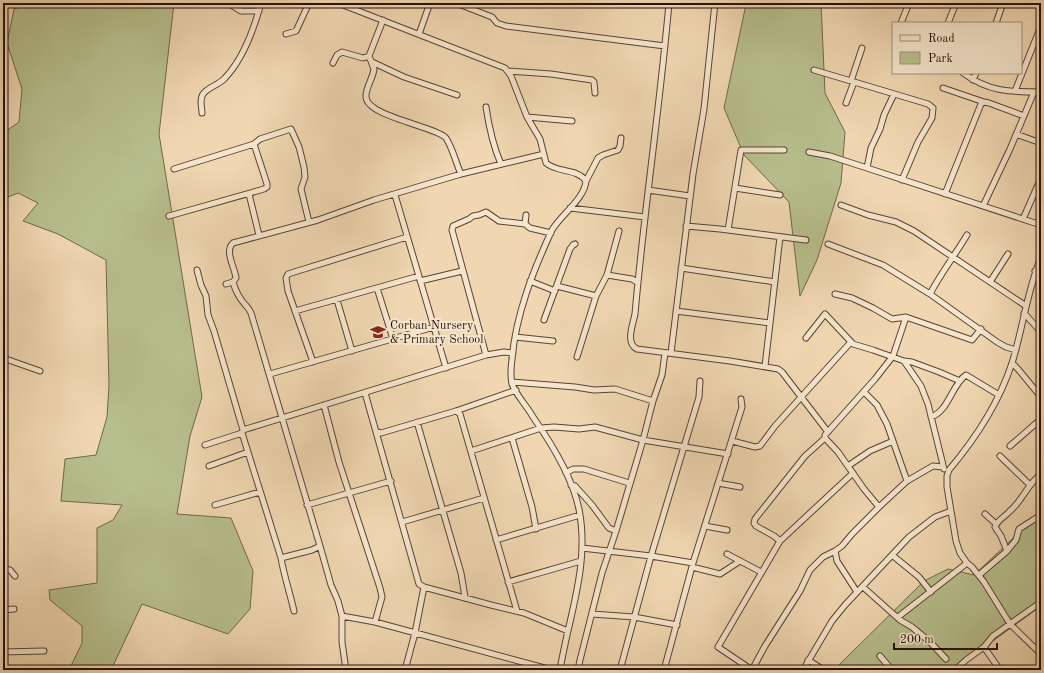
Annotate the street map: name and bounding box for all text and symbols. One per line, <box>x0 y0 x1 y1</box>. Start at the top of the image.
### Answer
legend <box>892 22 1022 74</box>
text: Road <box>928 33 955 45</box>
text: Park <box>928 53 953 65</box>
place label: Corban Nursery & Primary School <box>390 320 484 346</box>
school or university icon: Corban Nursery & Primary School <box>369 323 387 341</box>
scale bar <box>894 625 997 651</box>
text: 200 m <box>900 634 934 646</box>

